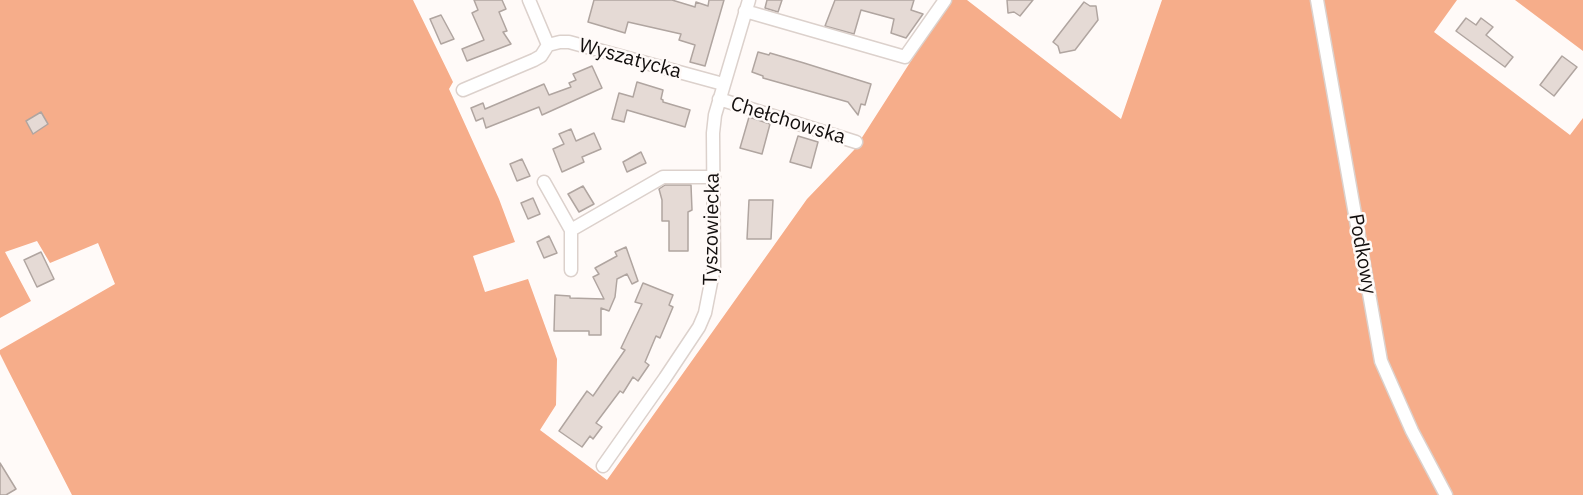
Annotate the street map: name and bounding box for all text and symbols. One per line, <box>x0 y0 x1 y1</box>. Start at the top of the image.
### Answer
street label: Wyszatycka <box>576 34 684 84</box>
street label: Chełchowska <box>728 92 848 150</box>
street label: Tyszowiecka <box>699 172 725 286</box>
street label: Podkowy <box>1343 212 1381 296</box>

